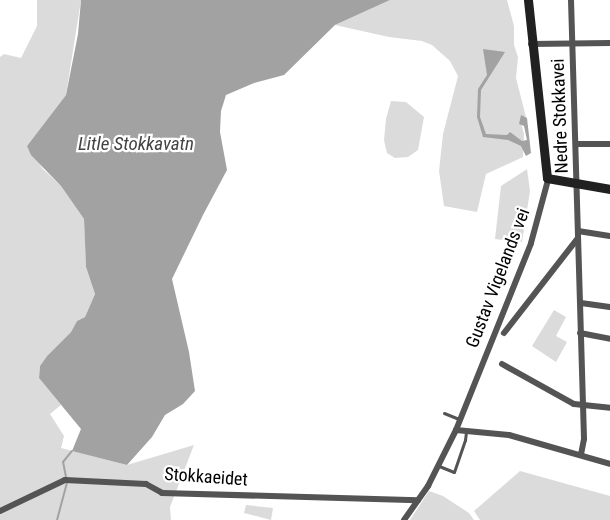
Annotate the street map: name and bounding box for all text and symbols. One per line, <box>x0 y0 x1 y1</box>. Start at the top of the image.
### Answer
street label: Nedre Stokkavei <box>547 58 573 174</box>
water label: Litle Stokkavatn <box>78 133 194 155</box>
street label: Gustav Vigelands vei <box>461 205 535 351</box>
street label: Stokkaeidet <box>164 463 248 491</box>

